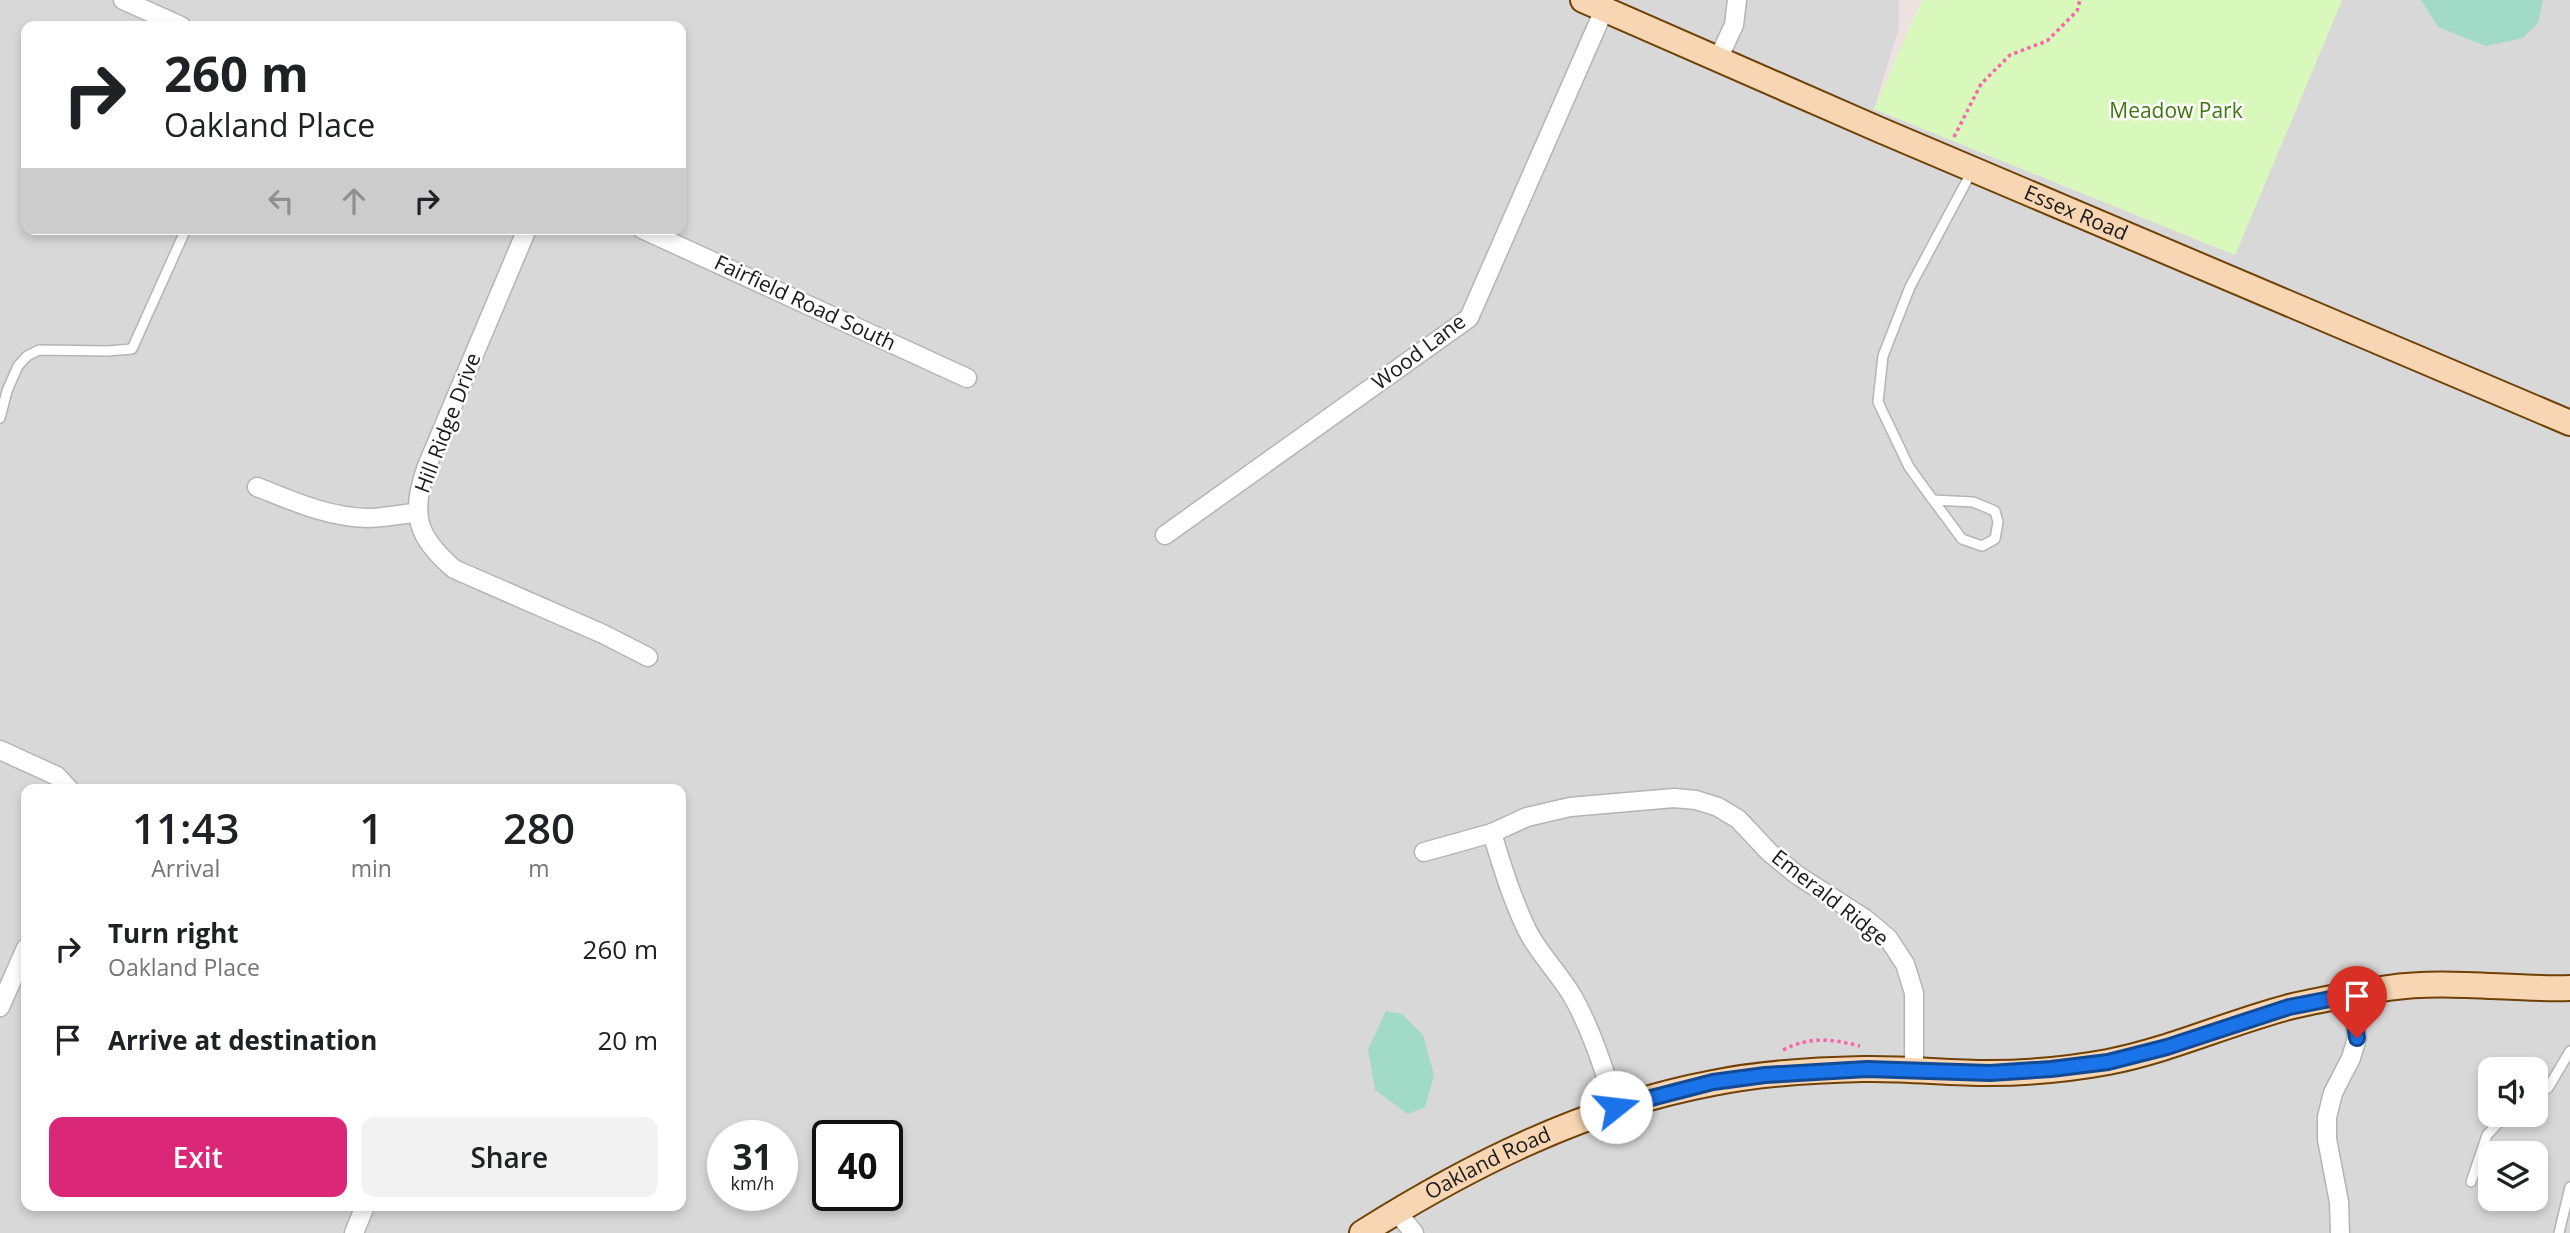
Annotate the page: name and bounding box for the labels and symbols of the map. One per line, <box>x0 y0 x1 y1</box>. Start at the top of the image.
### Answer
park label: Meadow Park <box>2109 96 2243 124</box>
street label: Essex Road <box>2020 178 2132 247</box>
street label: Fairfield Road South <box>710 248 901 356</box>
street label: Wood Lane <box>1366 307 1471 396</box>
street label: Hill Ridge Drive <box>407 349 487 497</box>
street label: Emerald Ridge <box>1766 843 1895 952</box>
pin <box>2327 966 2387 1038</box>
position arrow <box>1579 1070 1653 1144</box>
street label: Oakland Road <box>1419 1119 1555 1206</box>
speed limit sign: 40 <box>812 1120 903 1211</box>

